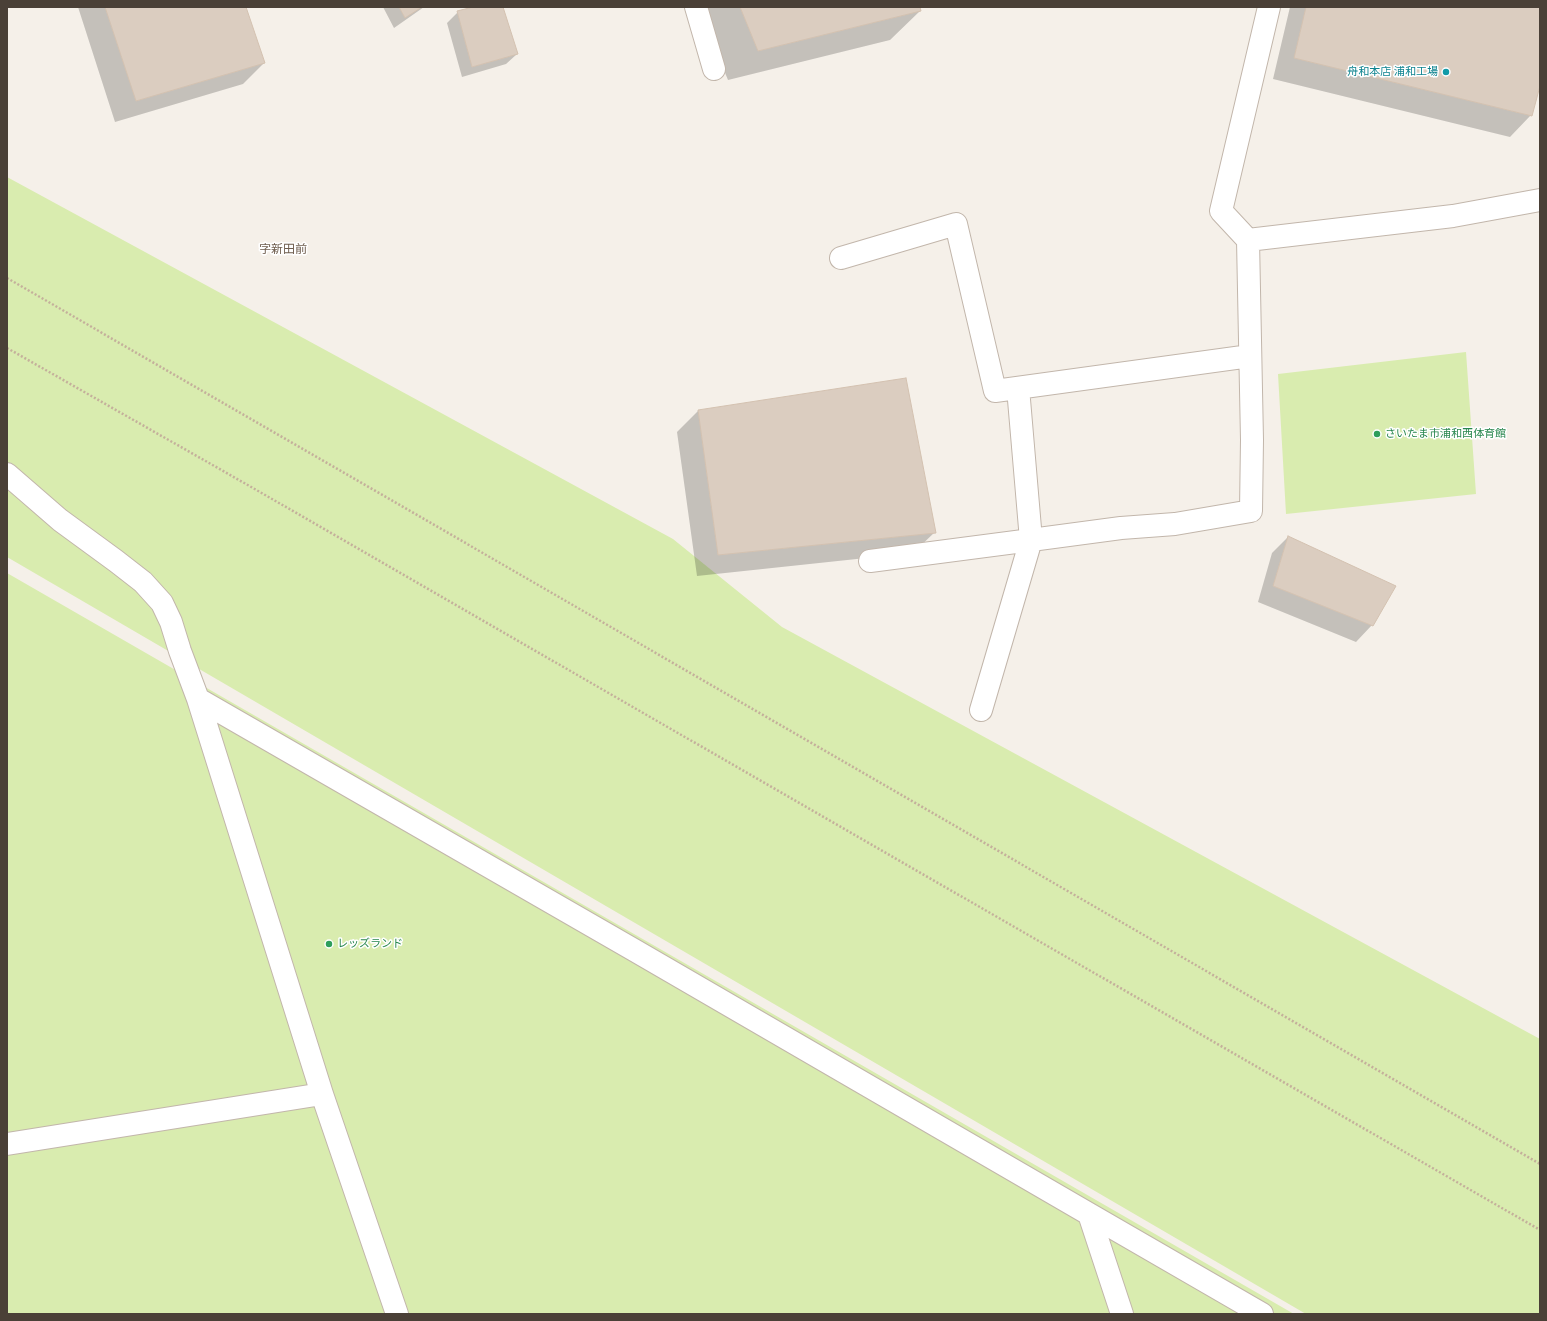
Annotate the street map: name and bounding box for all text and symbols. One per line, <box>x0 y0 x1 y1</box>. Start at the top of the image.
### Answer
place label: 舟和本店 浦和工場 <box>1347 65 1438 79</box>
marker: 舟和本店 浦和工場 <box>1441 67 1451 77</box>
district label: 字新田前 <box>259 243 307 257</box>
place label: さいたま市浦和西体育館 <box>1385 427 1506 441</box>
marker: さいたま市浦和西体育館 <box>1372 429 1382 439</box>
place label: レッズランド <box>337 937 403 951</box>
marker: レッズランド <box>324 939 334 949</box>

